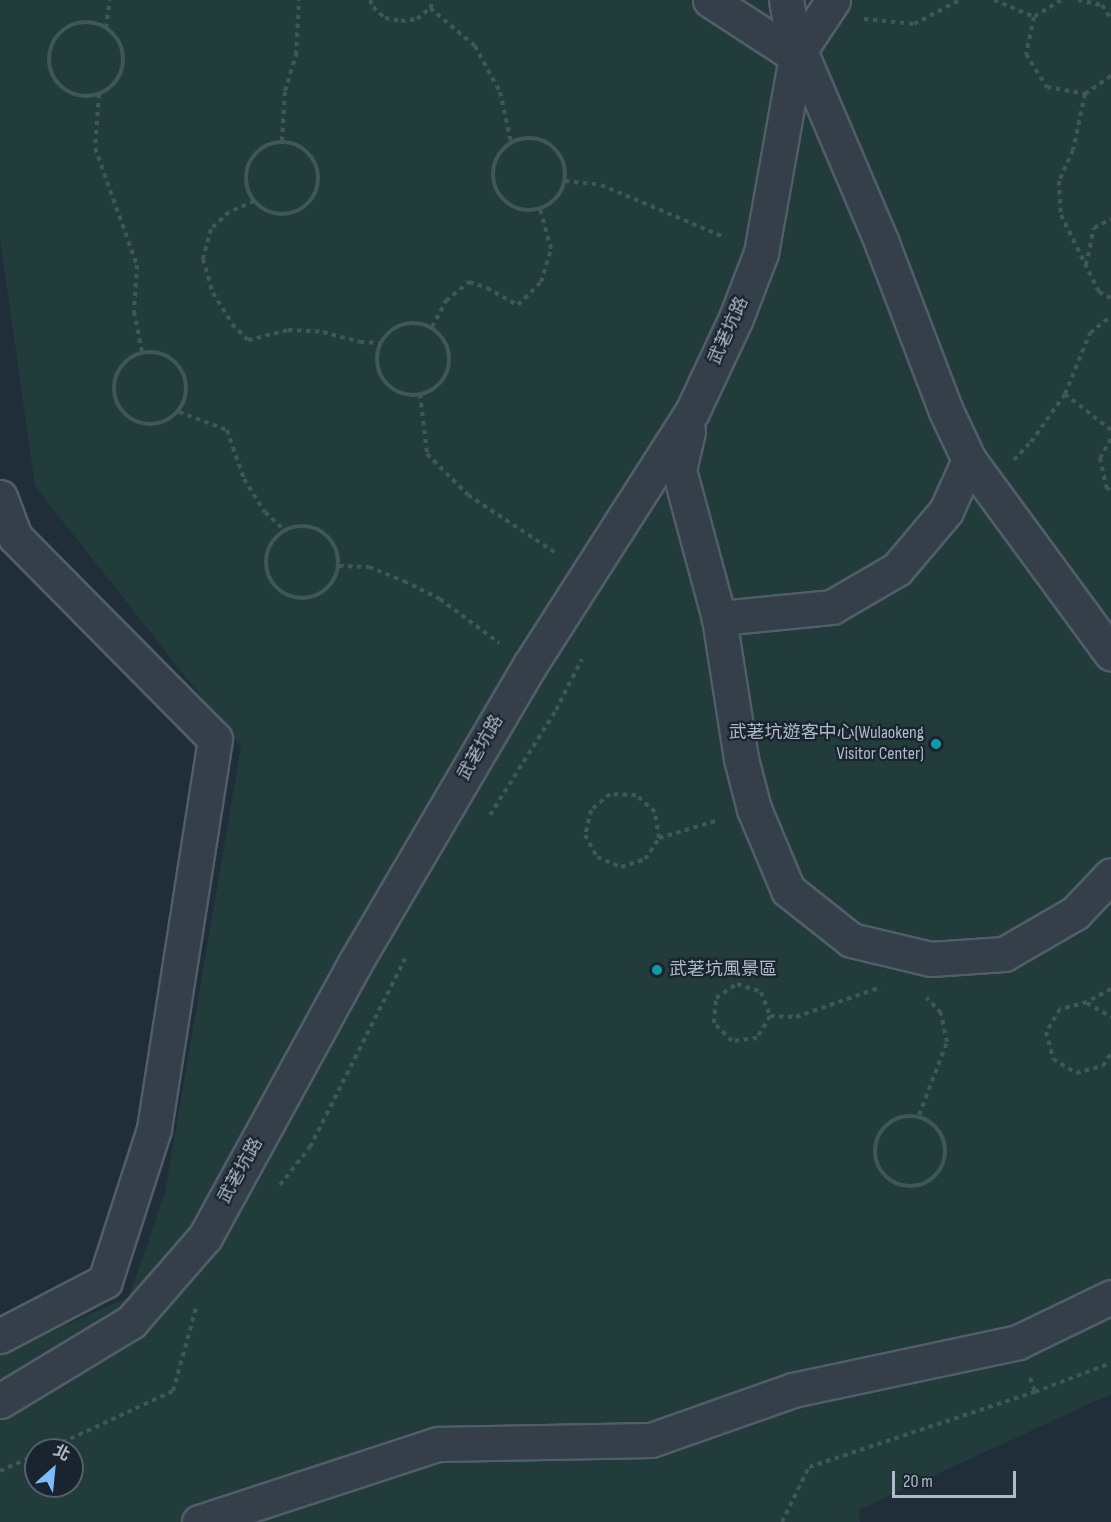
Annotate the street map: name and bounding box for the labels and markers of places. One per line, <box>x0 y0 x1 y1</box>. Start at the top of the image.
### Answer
place label: 武荖坑遊客中心(Wulaokeng Visitor Center) <box>729 723 924 766</box>
marker: 武荖坑遊客中心(Wulaokeng Visitor Center) <box>929 737 943 751</box>
place label: 武荖坑風景區 <box>669 959 777 981</box>
marker: 武荖坑風景區 <box>650 963 664 977</box>

